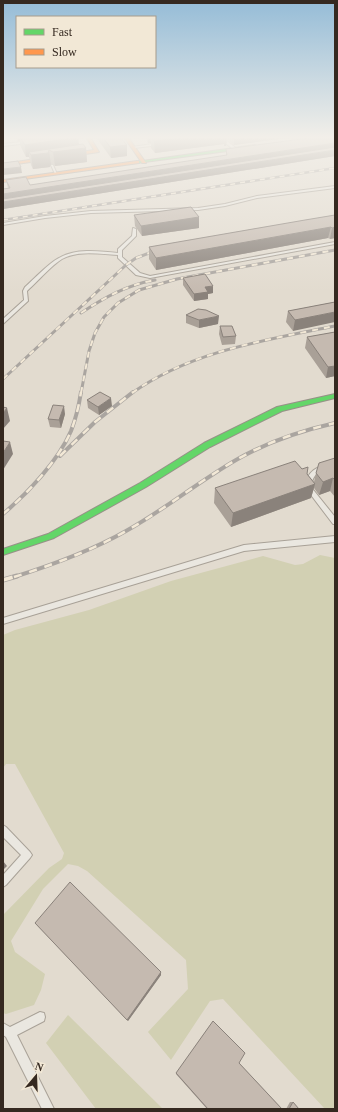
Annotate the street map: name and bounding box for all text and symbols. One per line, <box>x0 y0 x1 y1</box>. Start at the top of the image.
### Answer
legend <box>16 16 156 68</box>
text: Fast <box>52 25 73 39</box>
text: Slow <box>52 45 77 59</box>
north arrow <box>16 1056 56 1096</box>
text: N <box>34 1060 45 1074</box>

